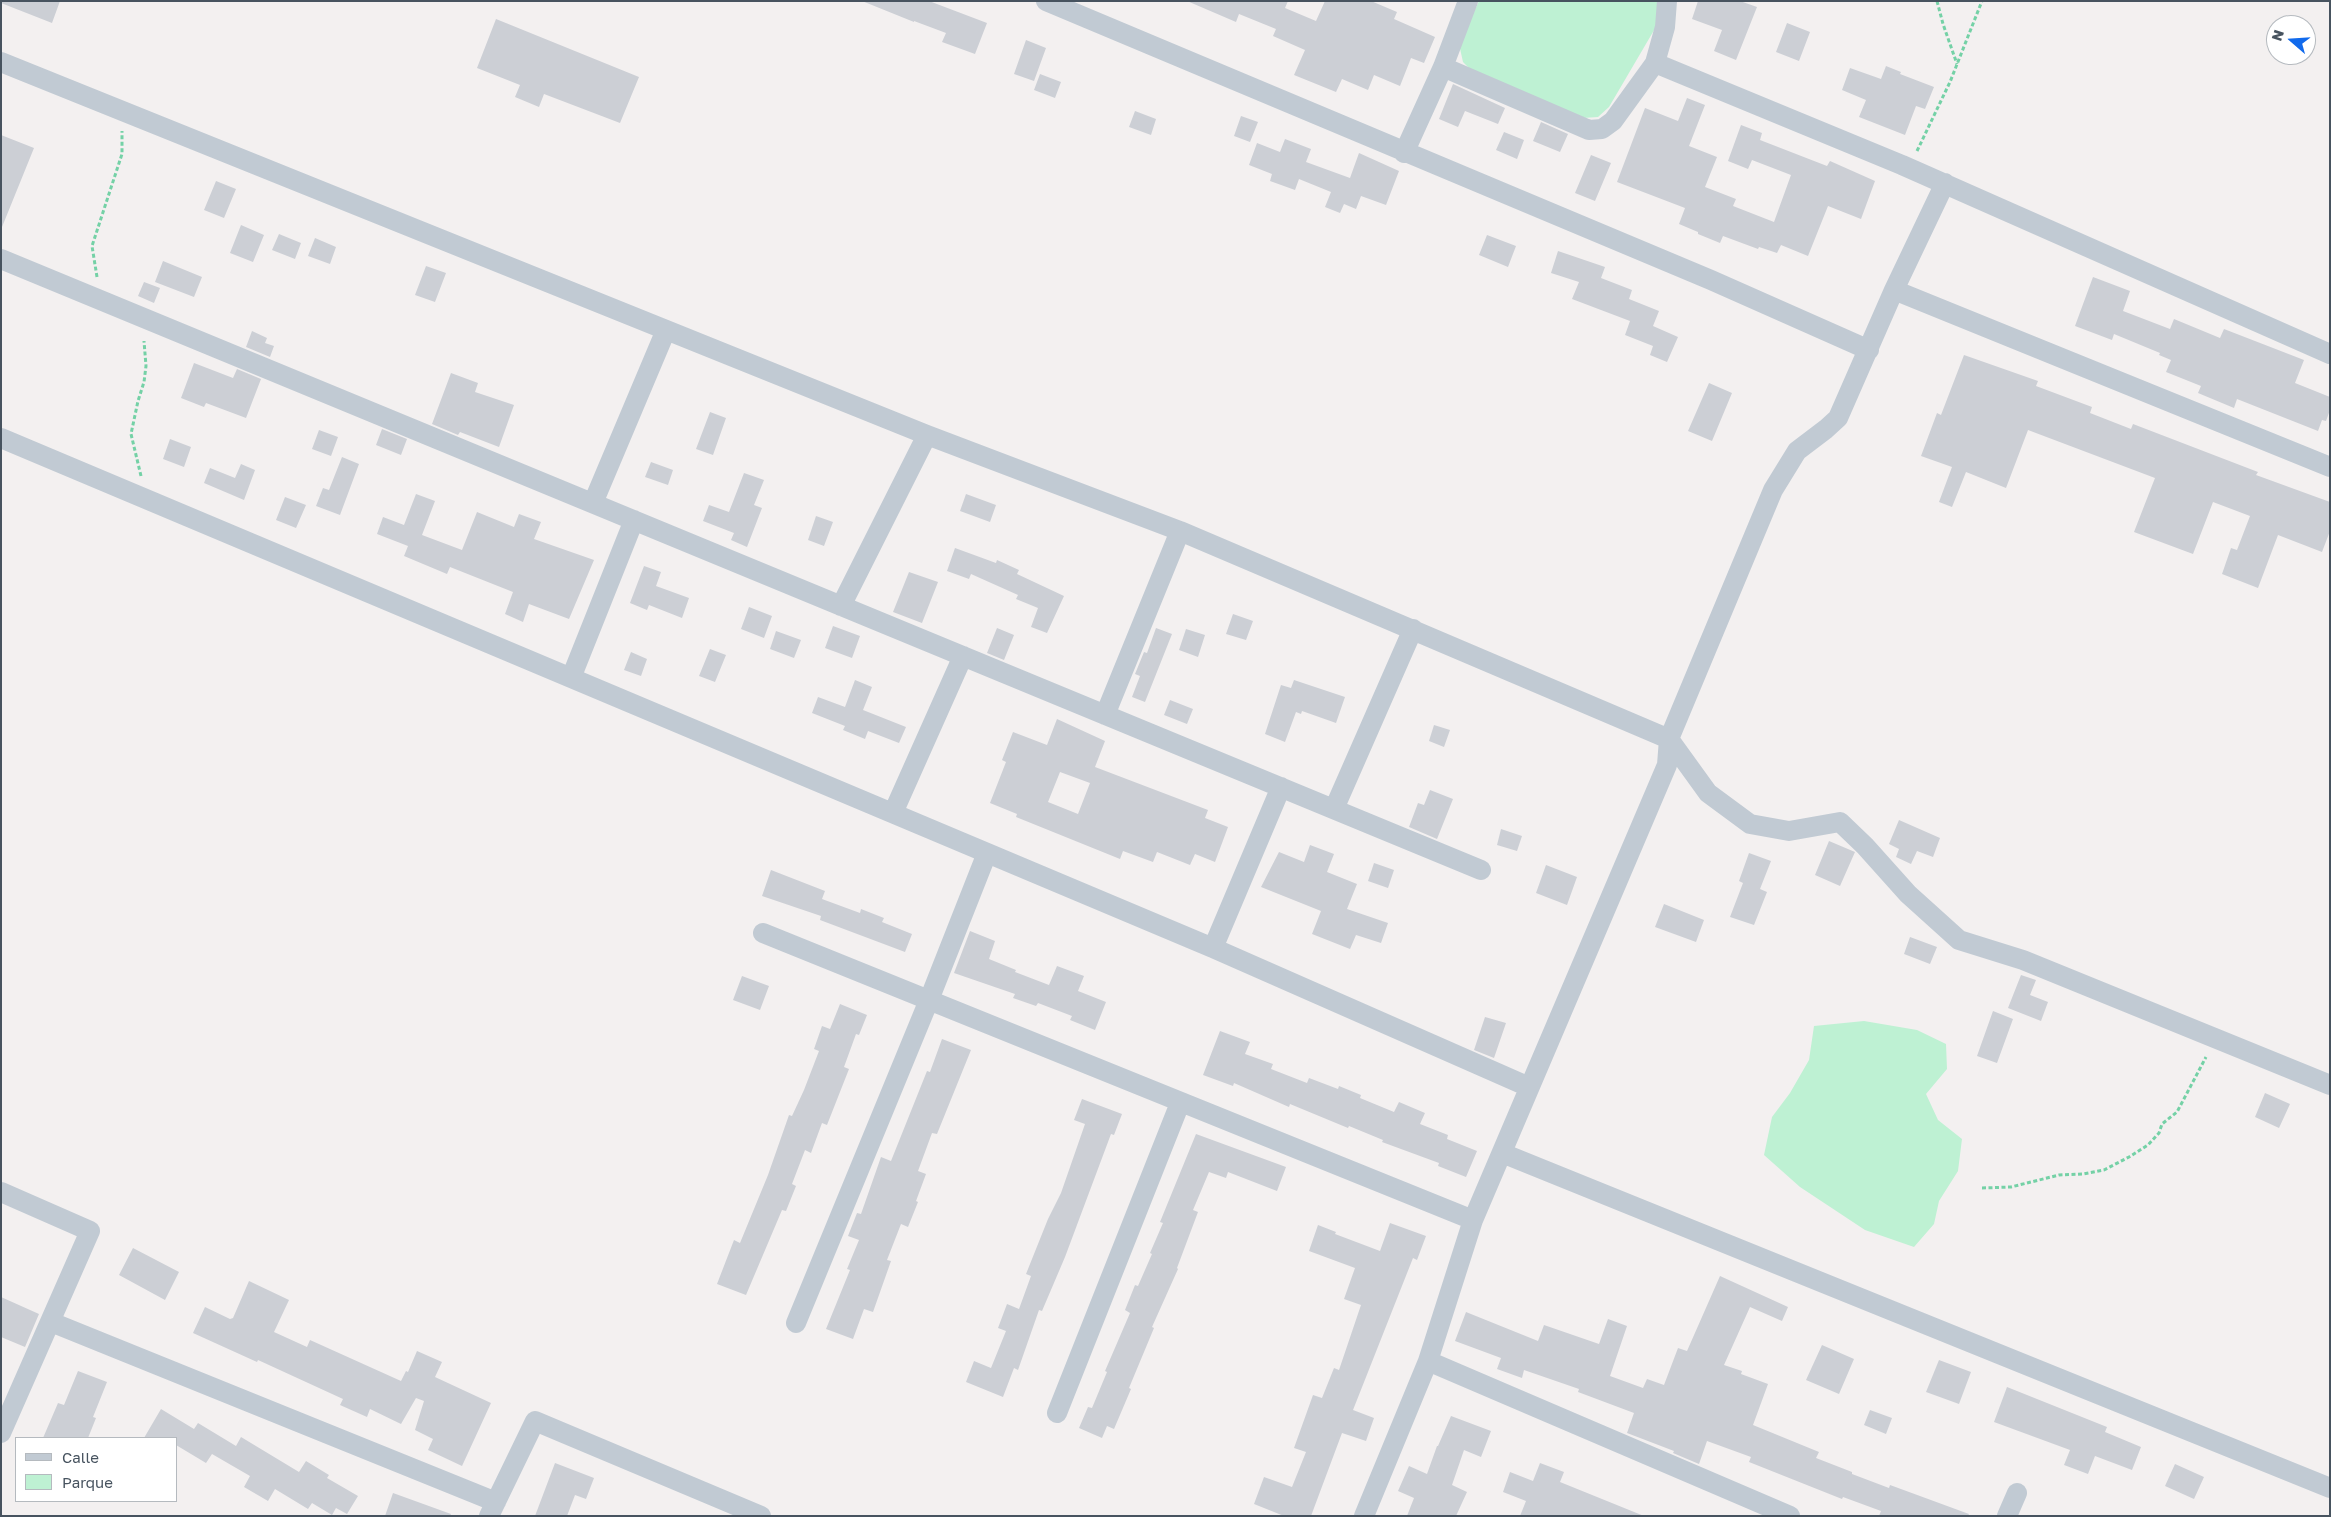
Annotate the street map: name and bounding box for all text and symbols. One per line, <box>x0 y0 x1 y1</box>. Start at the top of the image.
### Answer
north arrow <box>2266 15 2316 65</box>
text: N <box>2268 27 2287 43</box>
legend <box>15 1437 178 1502</box>
text: Calle <box>62 1448 99 1466</box>
text: Parque <box>62 1473 113 1491</box>

